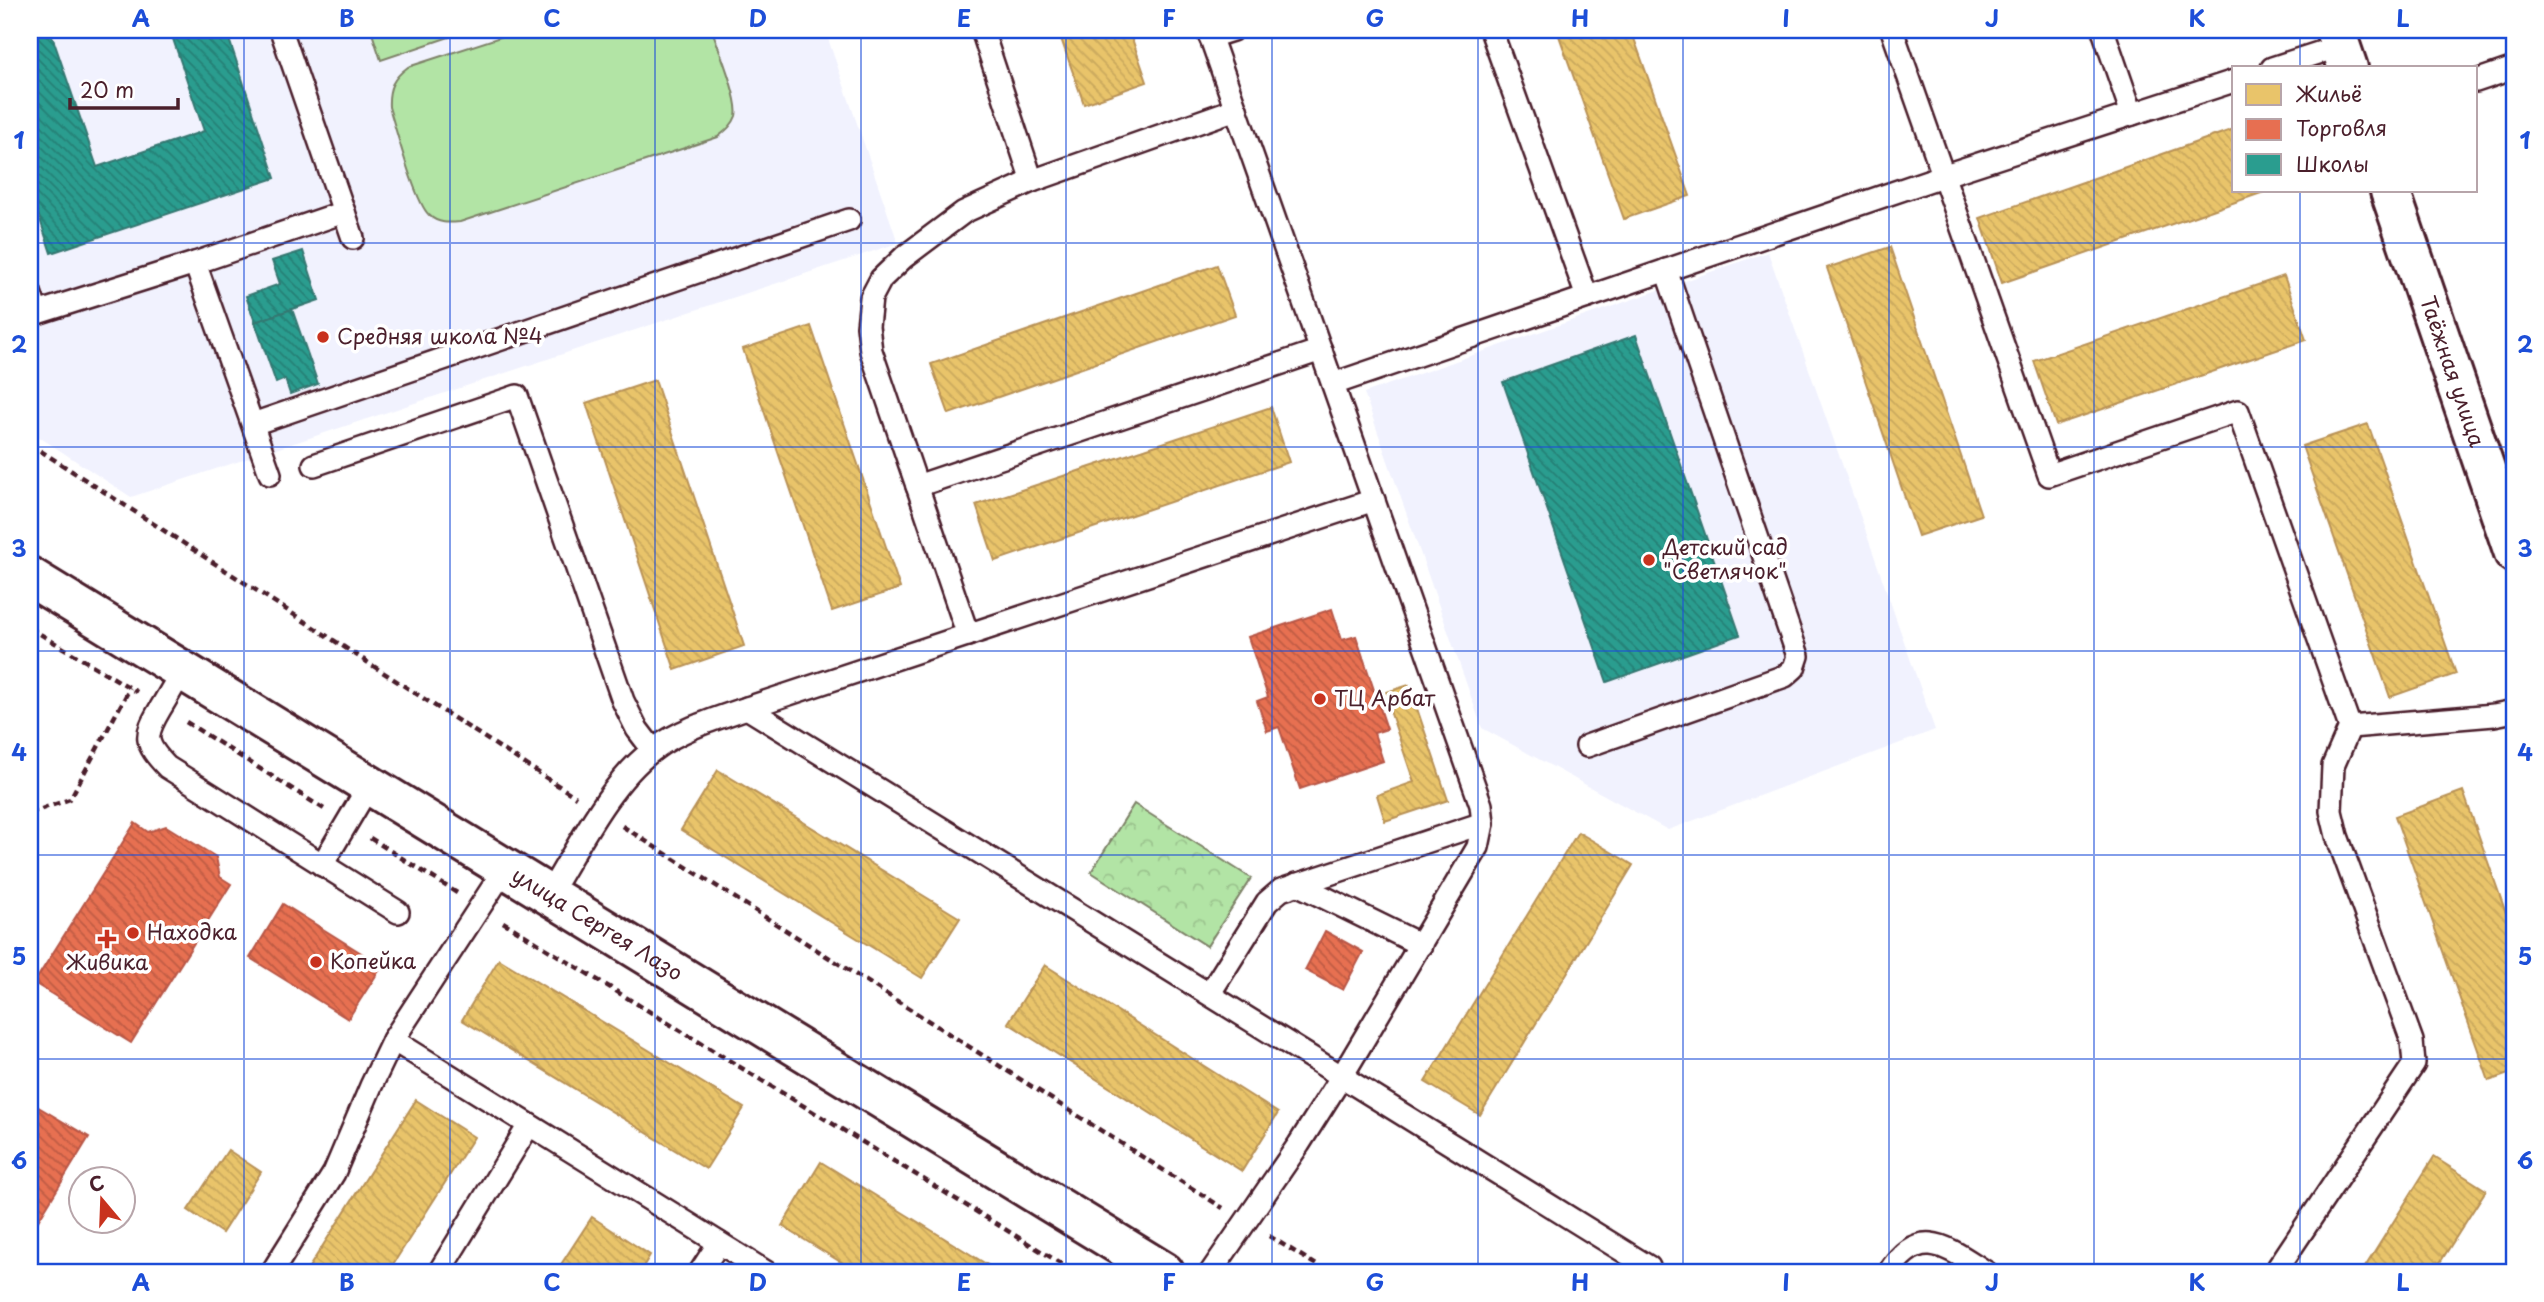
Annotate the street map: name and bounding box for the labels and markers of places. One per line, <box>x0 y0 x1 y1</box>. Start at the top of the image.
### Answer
place label: Средняя школа №4 <box>337 319 543 351</box>
marker: Средняя школа №4 <box>315 329 331 345</box>
place label: Детский сад "Светлячок" <box>1662 530 1788 586</box>
marker: Детский сад "Светлячок" <box>1641 552 1657 568</box>
place label: ТЦ Арбат <box>1334 681 1436 713</box>
marker: ТЦ Арбат <box>1312 691 1328 707</box>
place label: Находка <box>147 915 237 947</box>
marker: Находка <box>125 925 141 941</box>
marker: Живика <box>99 931 115 947</box>
place label: Копейка <box>330 944 416 976</box>
place label: Живика <box>66 945 149 977</box>
marker: Копейка <box>308 954 324 970</box>

